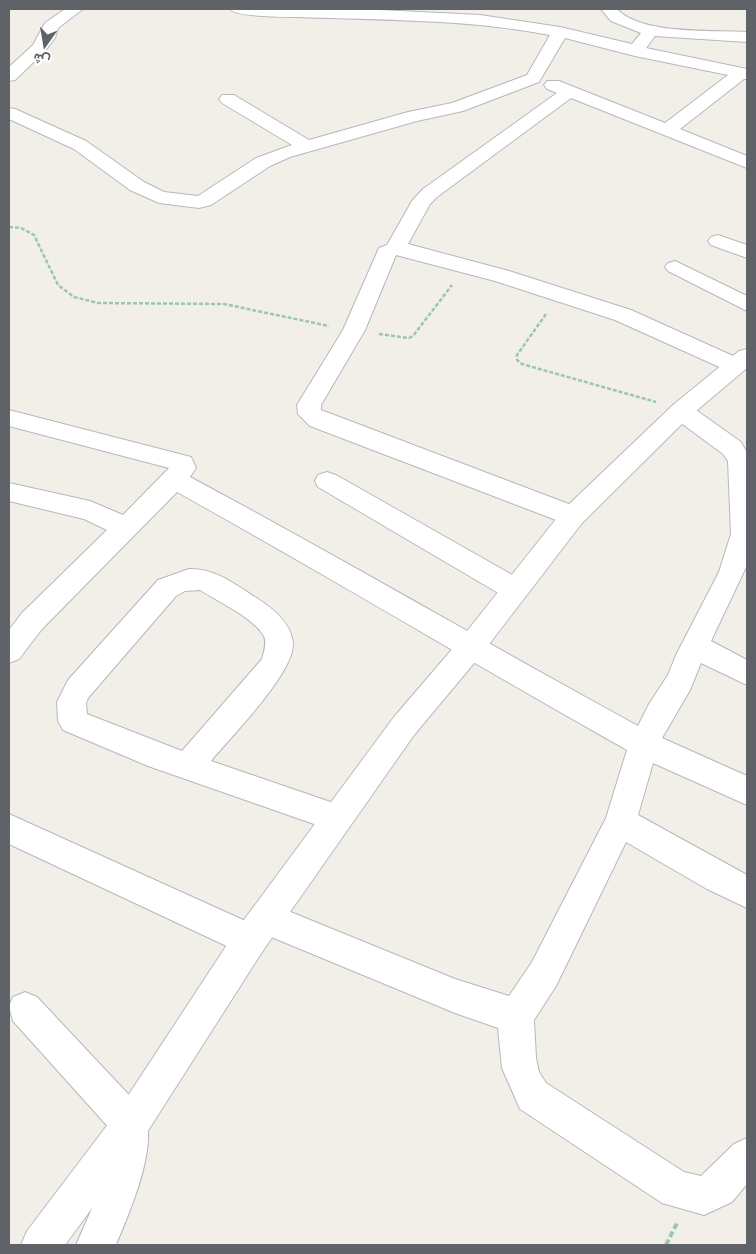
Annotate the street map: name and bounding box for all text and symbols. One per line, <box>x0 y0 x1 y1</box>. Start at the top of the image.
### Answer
north arrow <box>20 20 70 70</box>
text: ش <box>31 50 52 70</box>

